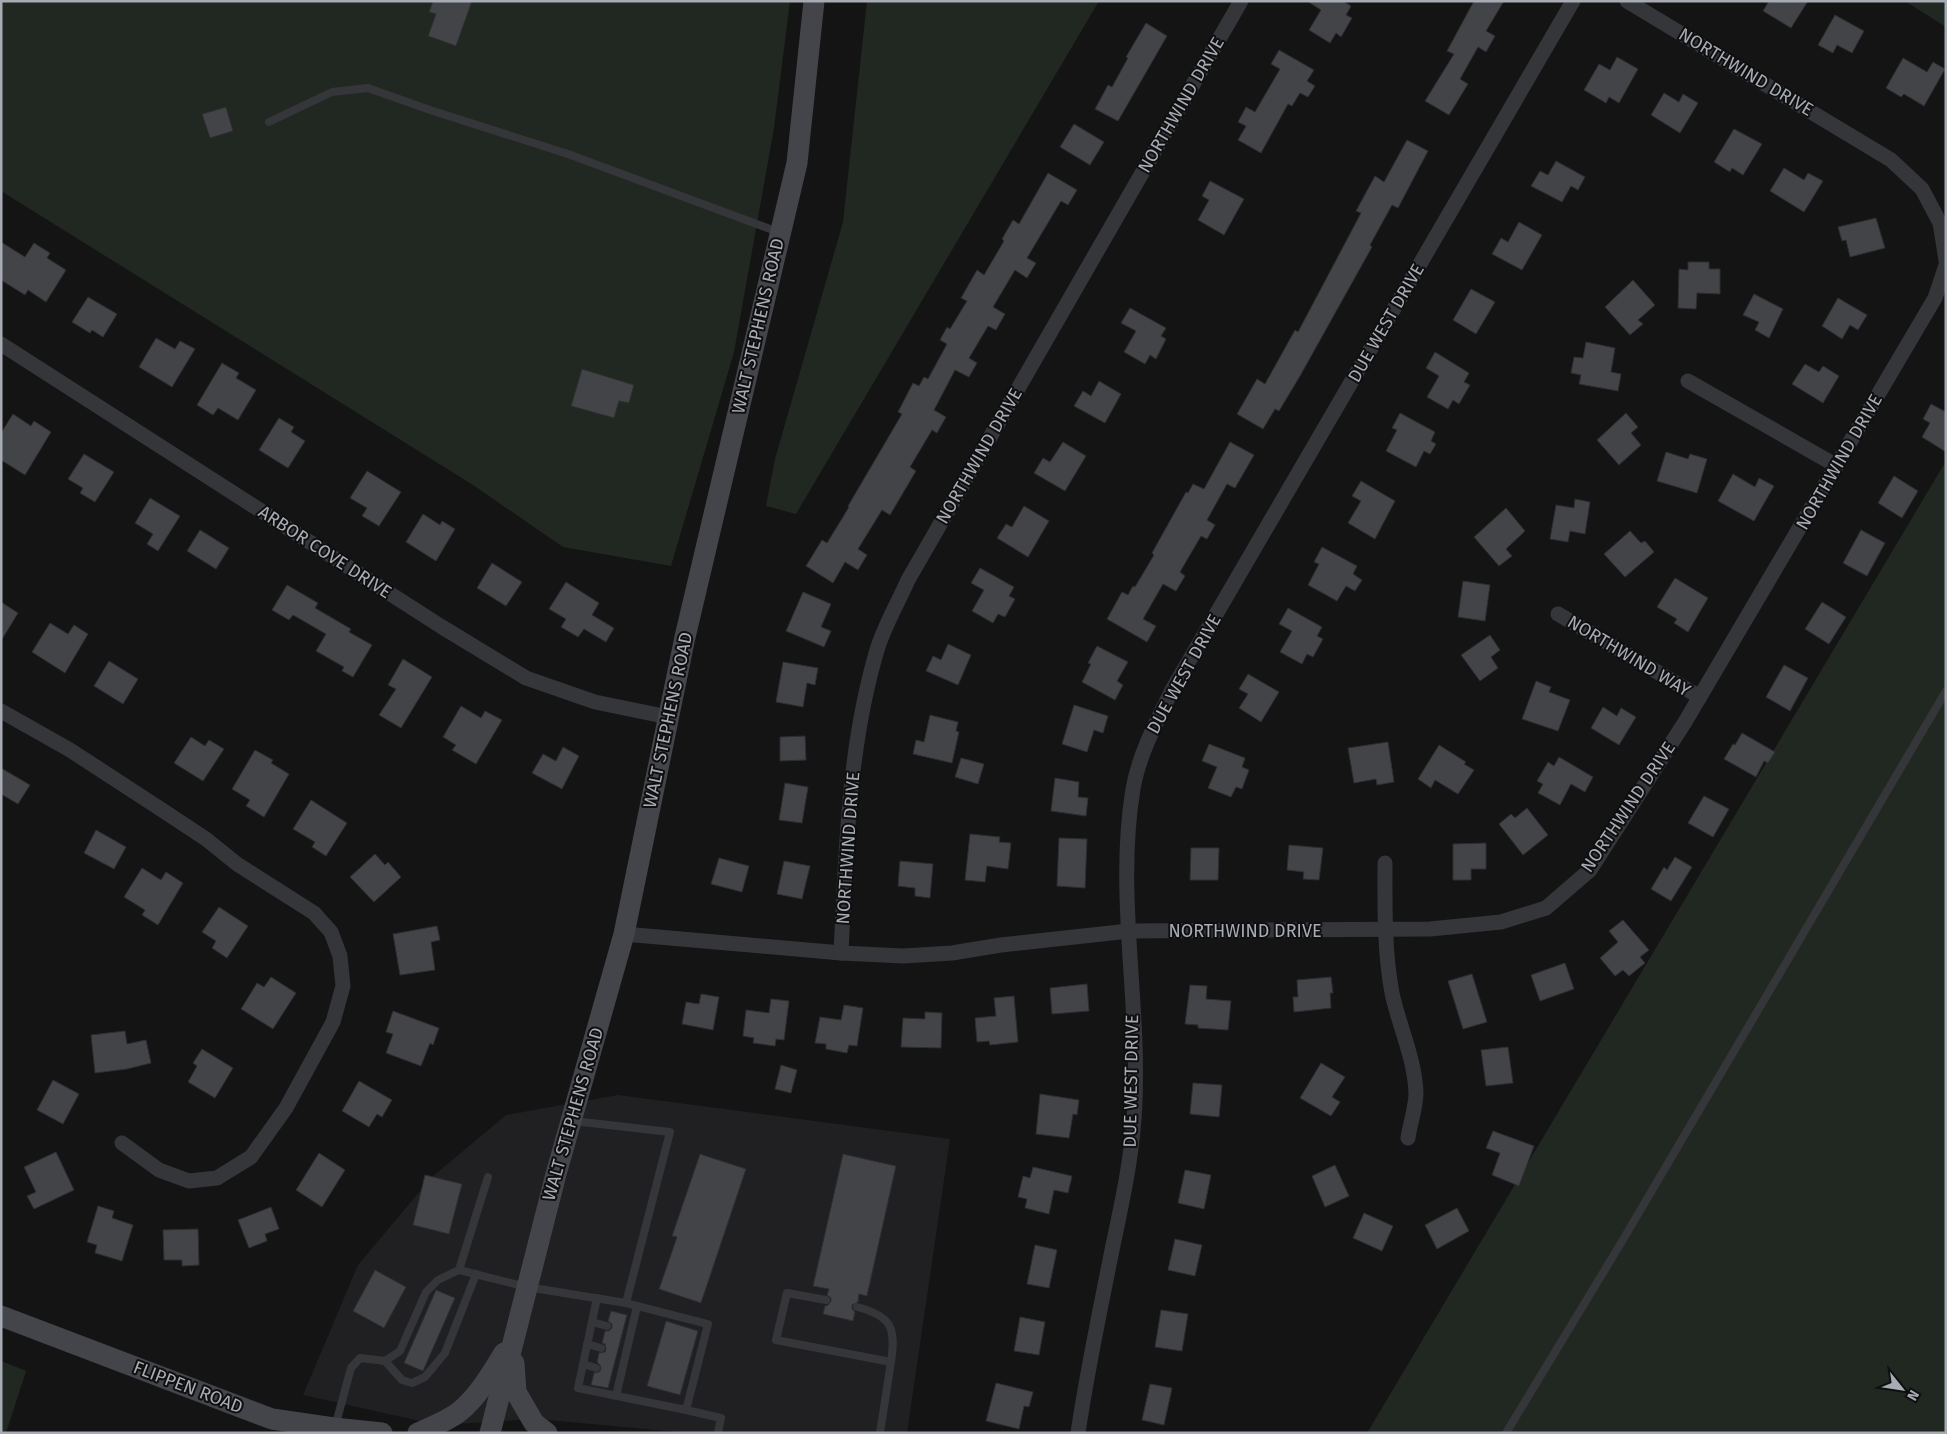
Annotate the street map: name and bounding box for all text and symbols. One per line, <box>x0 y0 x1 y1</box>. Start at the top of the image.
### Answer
street label: NORTHWIND DRIVE <box>1675 23 1817 121</box>
street label: NORTHWIND DRIVE <box>1133 33 1229 177</box>
street label: WALT STEPHENS ROAD <box>727 236 789 416</box>
street label: DUE WEST DRIVE <box>1343 260 1429 386</box>
street label: NORTHWIND DRIVE <box>931 384 1027 528</box>
street label: NORTHWIND DRIVE <box>1791 390 1887 534</box>
street label: ARBOR COVE DRIVE <box>254 501 396 603</box>
street label: DUE WEST DRIVE <box>1142 610 1226 738</box>
street label: NORTHWIND WAY <box>1563 611 1695 701</box>
street label: WALT STEPHENS ROAD <box>639 630 697 810</box>
street label: NORTHWIND DRIVE <box>1576 737 1680 877</box>
street label: NORTHWIND DRIVE <box>832 771 864 925</box>
street label: NORTHWIND DRIVE <box>1168 920 1322 942</box>
street label: DUE WEST DRIVE <box>1119 1014 1143 1148</box>
street label: WALT STEPHENS ROAD <box>538 1025 608 1203</box>
street label: FLIPPEN ROAD <box>130 1356 246 1418</box>
north arrow <box>1877 1364 1927 1414</box>
text: N <box>1903 1387 1923 1404</box>

